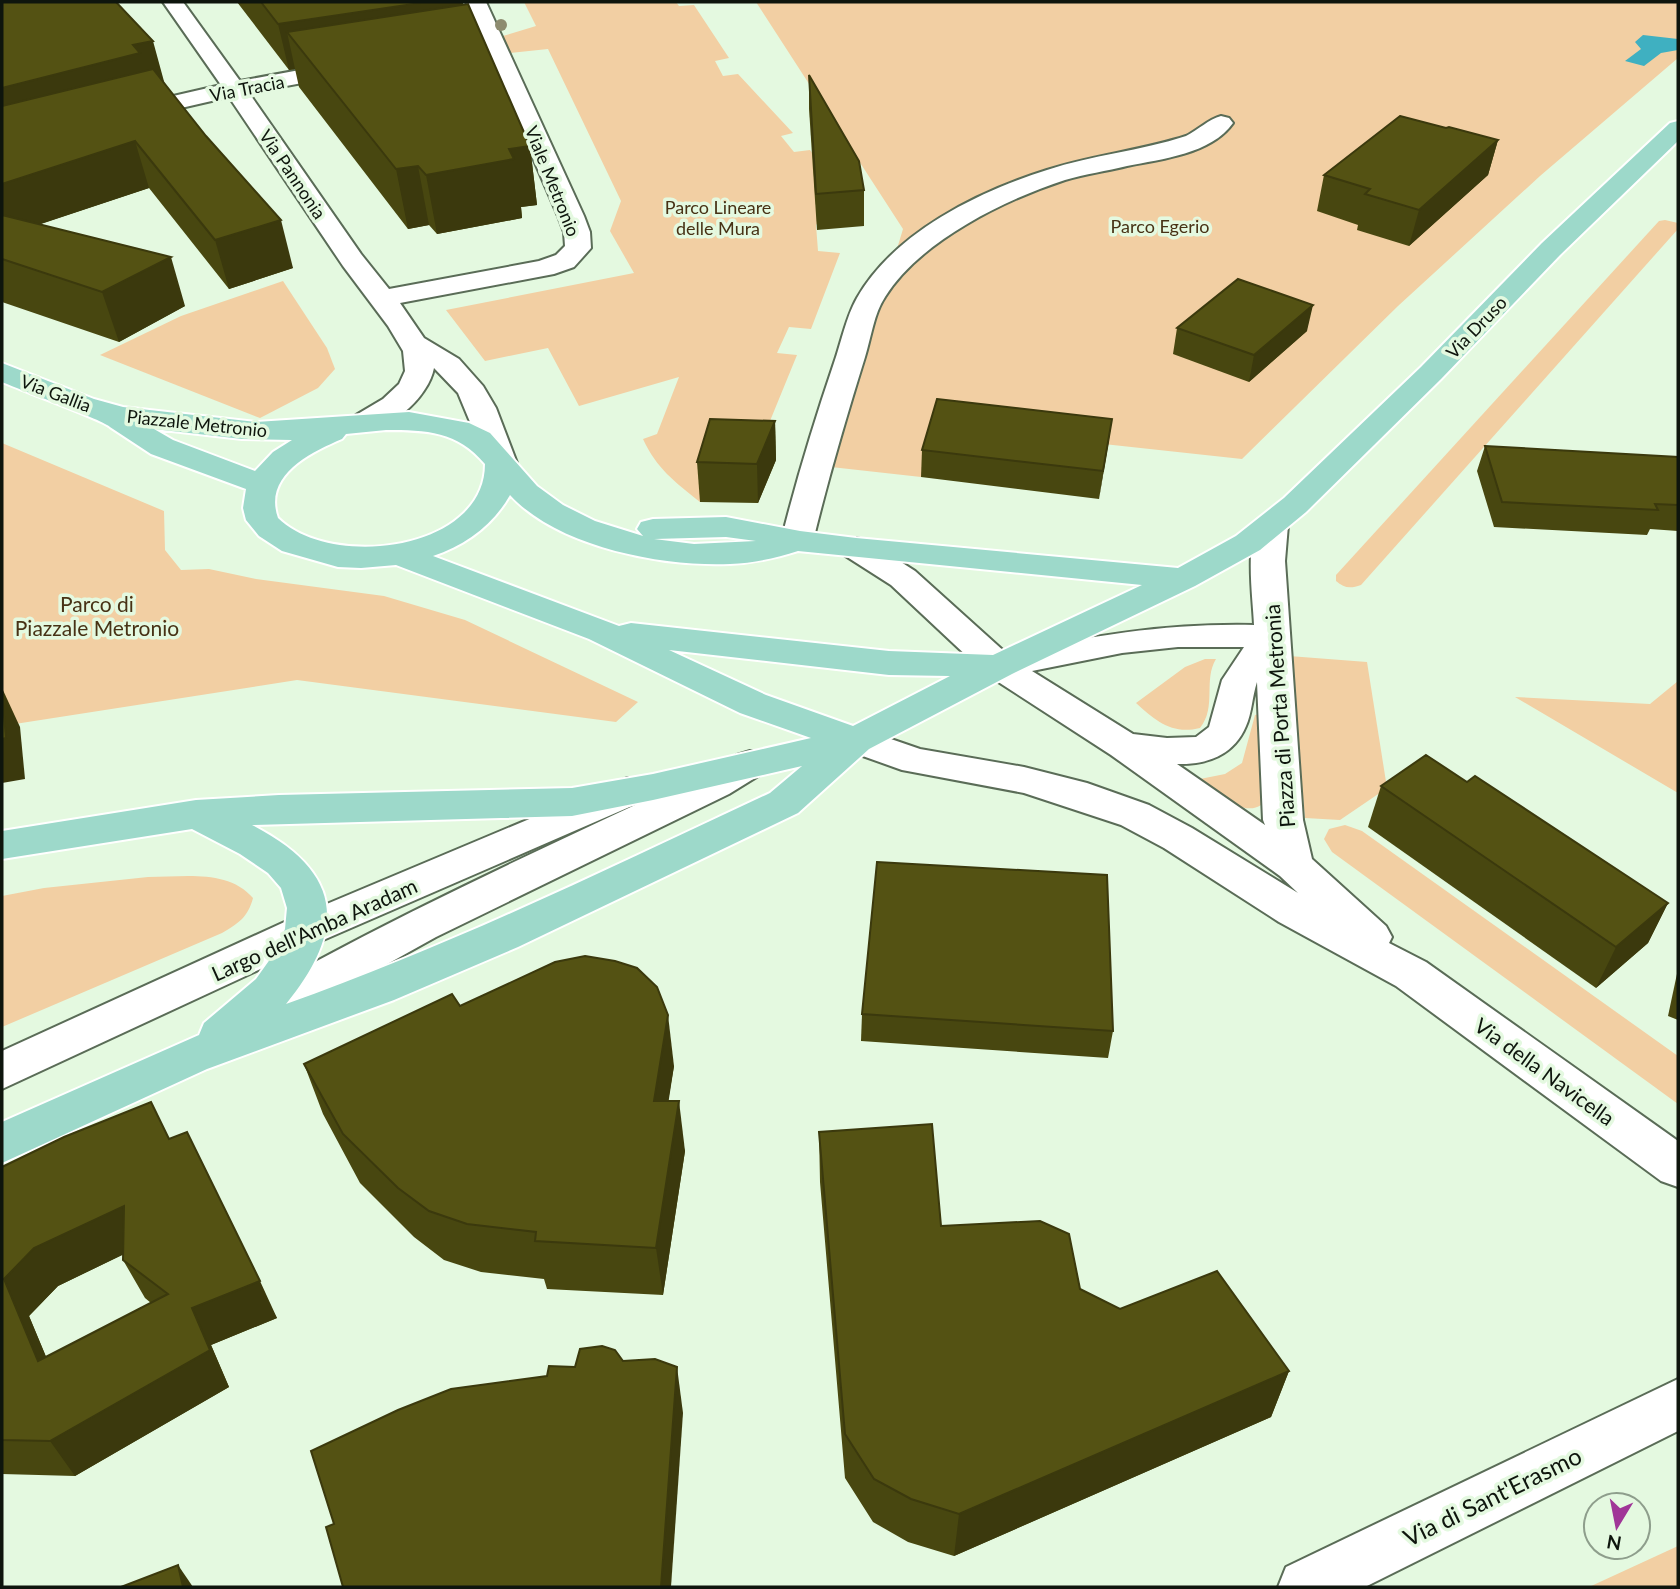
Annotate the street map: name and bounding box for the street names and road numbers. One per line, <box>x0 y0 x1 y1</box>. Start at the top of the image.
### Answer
street label: Via Tracia <box>208 70 286 106</box>
street label: Viale Metronio <box>521 123 585 239</box>
street label: Via Pannonia <box>255 125 331 223</box>
street label: Via Druso <box>1441 291 1511 363</box>
street label: Via Gallia <box>18 369 94 417</box>
street label: Piazzale Metronio <box>126 405 268 441</box>
street label: Piazza di Porta Metronia <box>1259 603 1299 829</box>
street label: Largo dell'Amba Aradam <box>207 872 421 986</box>
street label: Via della Navicella <box>1470 1012 1620 1130</box>
street label: Via di Sant'Erasmo <box>1398 1440 1586 1552</box>

